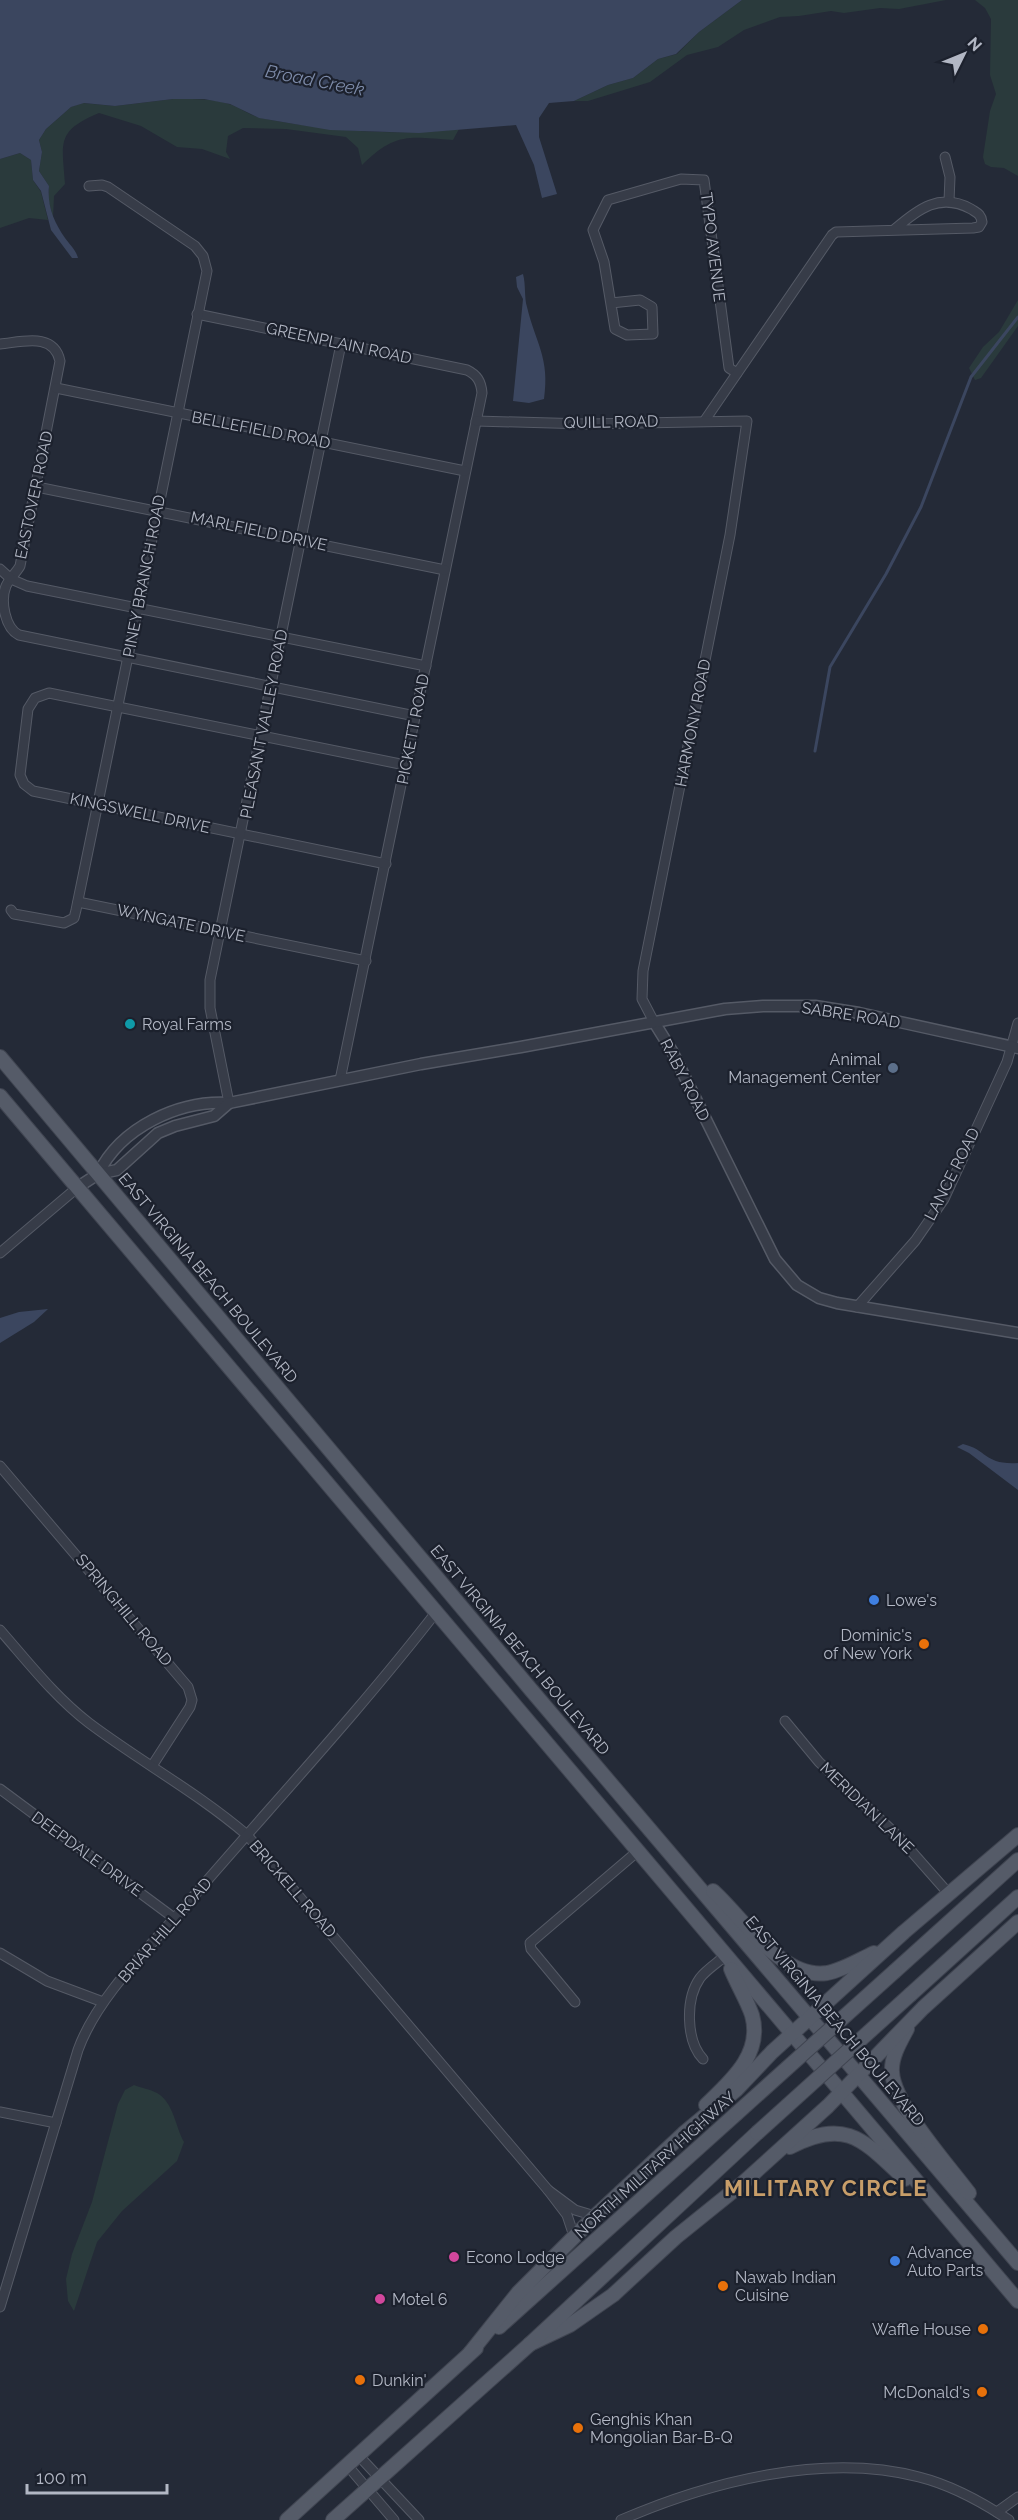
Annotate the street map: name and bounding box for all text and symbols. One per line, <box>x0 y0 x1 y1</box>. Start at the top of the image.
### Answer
north arrow <box>934 24 994 84</box>
text: N <box>963 33 986 55</box>
water label: Broad Creek <box>264 60 367 100</box>
street label: TYPO AVENUE <box>697 191 729 303</box>
street label: GREENPLAIN ROAD <box>264 318 414 368</box>
street label: BELLEFIELD ROAD <box>190 407 332 453</box>
street label: QUILL ROAD <box>564 412 658 432</box>
street label: EASTOVER ROAD <box>11 429 57 561</box>
street label: PINEY BRANCH ROAD <box>119 493 169 659</box>
street label: MARLFIELD DRIVE <box>189 507 329 555</box>
street label: PLEASANT VALLEY ROAD <box>236 628 292 820</box>
street label: HARMONY ROAD <box>671 658 715 788</box>
street label: PICKETT ROAD <box>393 672 433 786</box>
street label: KINGSWELL DRIVE <box>68 789 212 837</box>
street label: WYNGATE DRIVE <box>115 900 247 946</box>
street label: SABRE ROAD <box>800 998 902 1032</box>
place label: Royal Farms <box>142 1015 232 1034</box>
marker: Royal Farms <box>123 1017 137 1031</box>
street label: RABY ROAD <box>656 1036 714 1124</box>
place label: Animal Management Center <box>728 1050 882 1087</box>
marker: Animal Management Center <box>886 1061 900 1075</box>
street label: LANCE ROAD <box>920 1124 984 1224</box>
street label: EAST VIRGINIA BEACH BOULEVARD <box>114 1169 302 1387</box>
street label: EAST VIRGINIA BEACH BOULEVARD <box>426 1541 614 1759</box>
street label: SPRINGHILL ROAD <box>72 1550 176 1670</box>
place label: Lowe's <box>886 1591 937 1610</box>
marker: Lowe's <box>867 1593 881 1607</box>
place label: Dominic's of New York <box>824 1626 913 1663</box>
marker: Dominic's of New York <box>917 1637 931 1651</box>
street label: MERIDIAN LANE <box>816 1758 918 1858</box>
street label: DEEPDALE DRIVE <box>28 1807 146 1901</box>
street label: BRICKELL ROAD <box>246 1836 340 1942</box>
street label: BRIAR HILL ROAD <box>114 1874 216 1986</box>
street label: EAST VIRGINIA BEACH BOULEVARD <box>741 1912 929 2130</box>
street label: NORTH MILITARY HIGHWAY <box>571 2087 740 2242</box>
district label: MILITARY CIRCLE <box>724 2175 928 2201</box>
place label: Advance Auto Parts <box>907 2243 984 2280</box>
place label: Econo Lodge <box>466 2248 565 2267</box>
marker: Econo Lodge <box>447 2250 461 2264</box>
marker: Advance Auto Parts <box>888 2254 902 2268</box>
place label: Nawab Indian Cuisine <box>735 2268 836 2305</box>
marker: Nawab Indian Cuisine <box>716 2279 730 2293</box>
place label: Motel 6 <box>392 2290 448 2309</box>
marker: Motel 6 <box>373 2292 387 2306</box>
place label: Waffle House <box>872 2320 971 2339</box>
marker: Waffle House <box>976 2322 990 2336</box>
place label: Dunkin' <box>372 2371 427 2390</box>
marker: Dunkin' <box>353 2373 367 2387</box>
place label: McDonald's <box>883 2383 970 2402</box>
marker: McDonald's <box>975 2385 989 2399</box>
place label: Genghis Khan Mongolian Bar-B-Q <box>590 2410 733 2447</box>
marker: Genghis Khan Mongolian Bar-B-Q <box>571 2421 585 2435</box>
scale bar <box>27 2457 166 2495</box>
text: 100 m <box>36 2467 87 2488</box>

